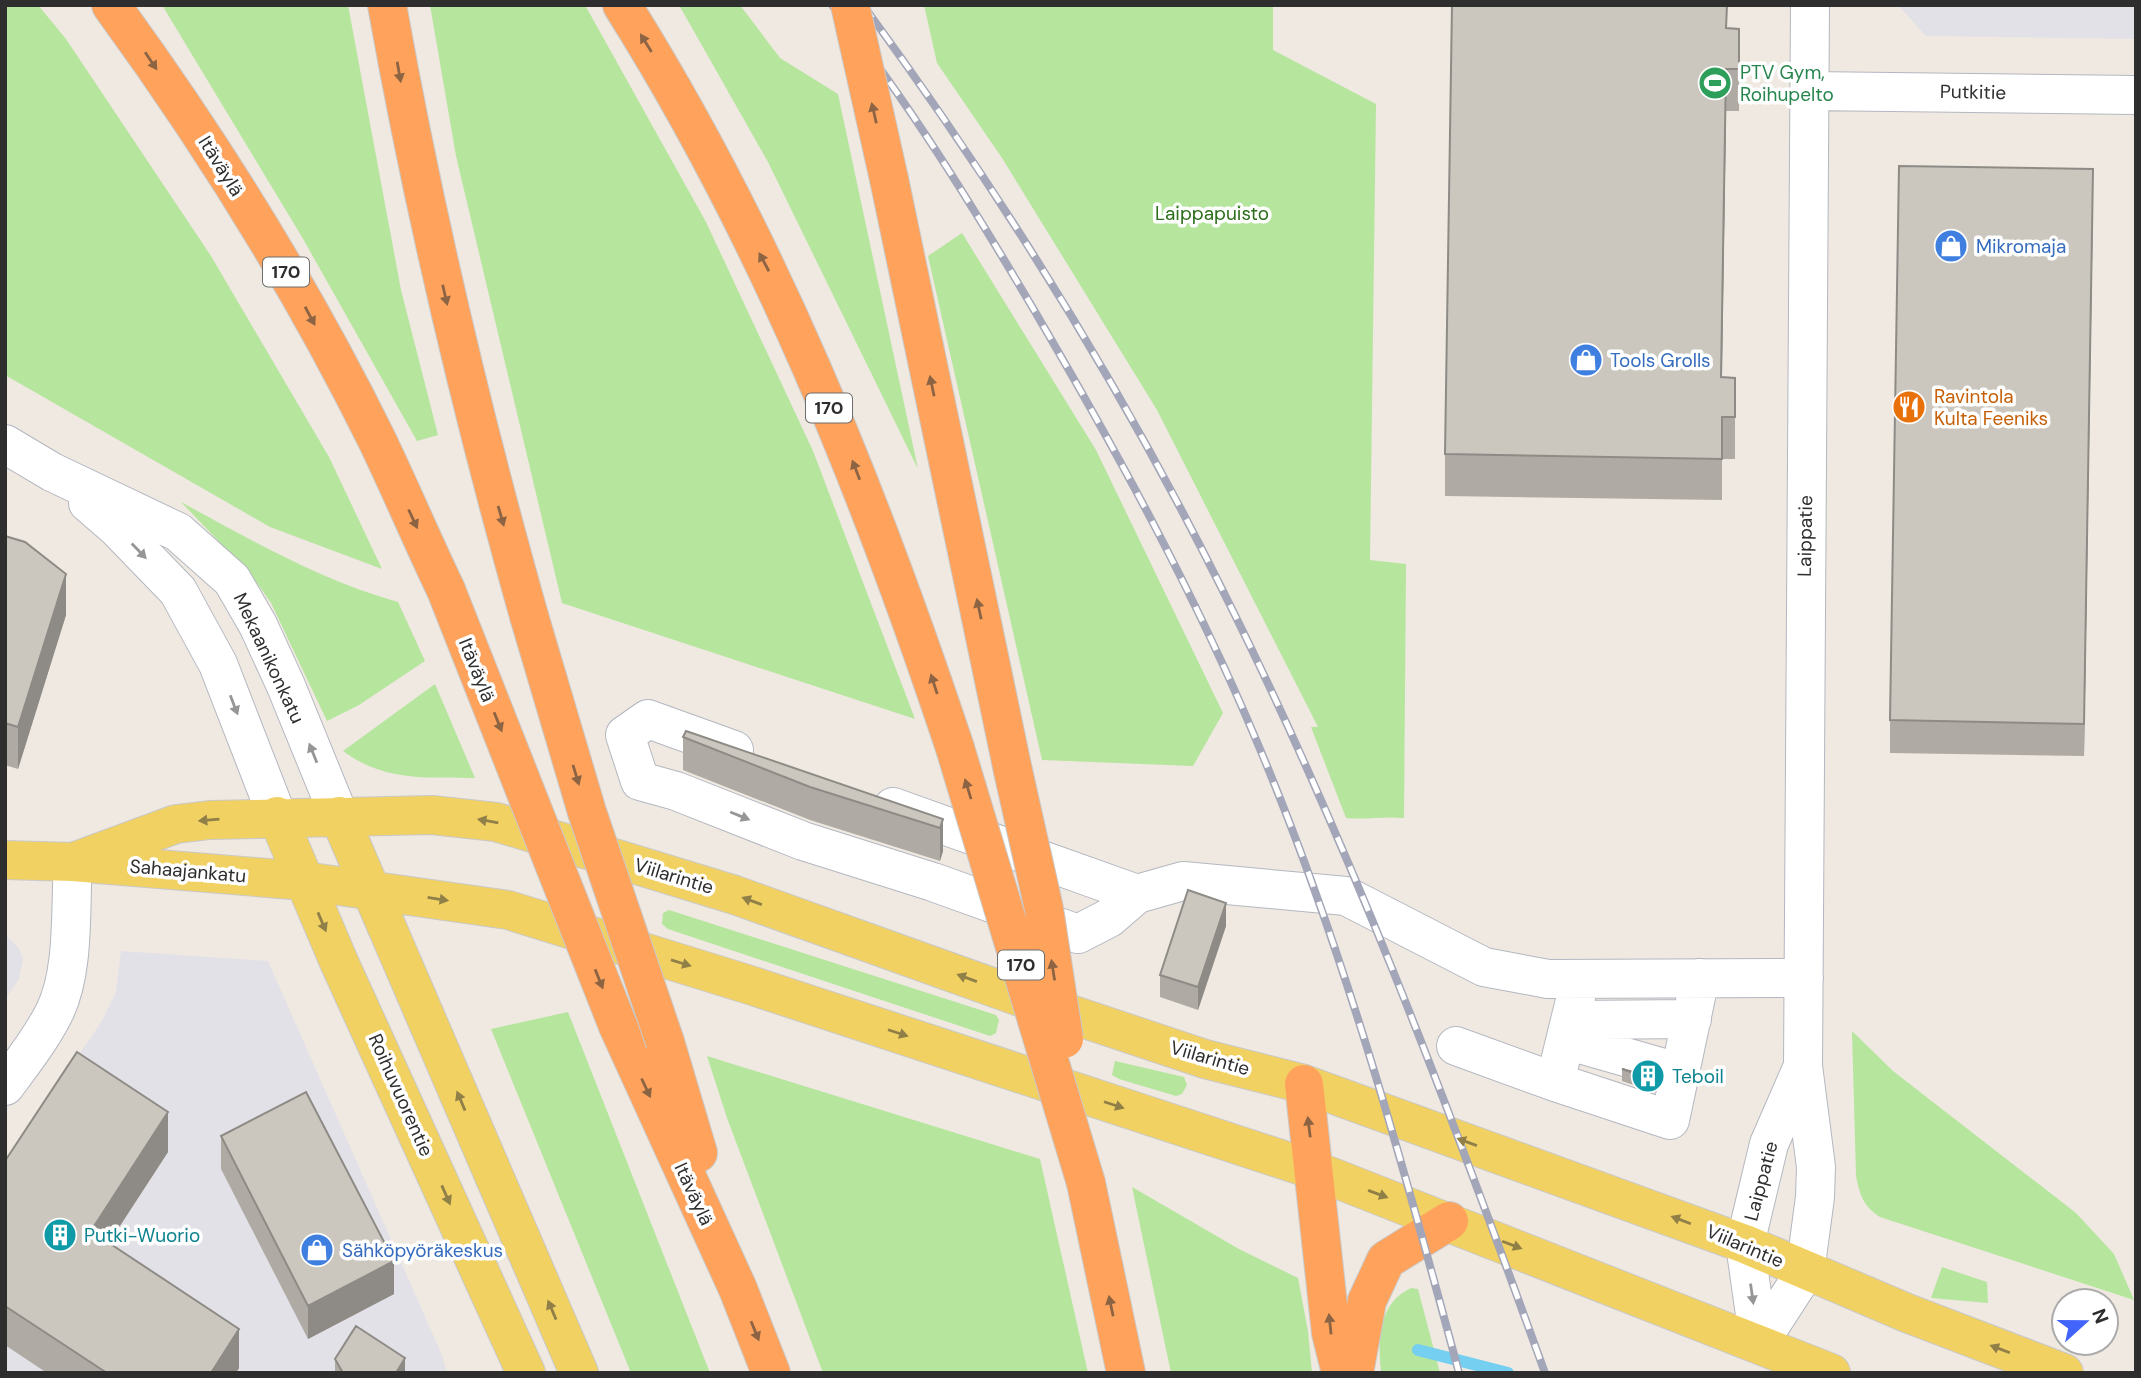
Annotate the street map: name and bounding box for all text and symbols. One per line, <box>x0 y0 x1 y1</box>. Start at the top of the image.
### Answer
one-way arrow <box>640 34 653 53</box>
one-way arrow <box>144 52 158 70</box>
place label: PTV Gym, Roihupelto <box>1740 60 1834 107</box>
one-way arrow <box>394 62 405 84</box>
sports icon: PTV Gym, Roihupelto <box>1696 64 1734 102</box>
street label: Putkitie <box>1940 79 2006 105</box>
one-way arrow <box>868 102 879 124</box>
street label: Itäväylä <box>193 131 249 201</box>
park label: Laippapuisto <box>1155 201 1269 226</box>
shop icon: Mikromaja <box>1932 227 1970 265</box>
place label: Mikromaja <box>1976 234 2066 259</box>
one-way arrow <box>758 252 770 272</box>
road number: 170 <box>263 258 309 286</box>
one-way arrow <box>440 284 451 306</box>
one-way arrow <box>304 306 316 326</box>
shop icon: Tools Grolls <box>1567 341 1605 379</box>
place label: Tools Grolls <box>1610 348 1711 373</box>
one-way arrow <box>927 375 938 397</box>
place label: Ravintola Kulta Feeniks <box>1934 384 2048 431</box>
restaurant icon: Ravintola Kulta Feeniks <box>1890 388 1928 426</box>
road number: 170 <box>806 394 852 422</box>
one-way arrow <box>850 459 861 480</box>
street label: Laippatie <box>1792 495 1818 577</box>
one-way arrow <box>496 506 506 527</box>
one-way arrow <box>407 509 419 529</box>
one-way arrow <box>130 542 147 559</box>
street label: Mekaanikonkatu <box>228 589 310 727</box>
one-way arrow <box>974 598 985 620</box>
street label: Itäväylä <box>453 634 501 706</box>
one-way arrow <box>928 673 939 694</box>
one-way arrow <box>229 695 240 716</box>
one-way arrow <box>492 711 503 732</box>
one-way arrow <box>307 742 318 763</box>
one-way arrow <box>572 765 582 786</box>
one-way arrow <box>962 778 972 799</box>
one-way arrow <box>729 811 750 822</box>
one-way arrow <box>197 815 219 826</box>
one-way arrow <box>477 815 499 826</box>
street label: Viilarintie <box>631 852 717 900</box>
street label: Sahaajankatu <box>129 853 247 889</box>
one-way arrow <box>427 894 449 905</box>
one-way arrow <box>742 895 763 906</box>
one-way arrow <box>316 911 327 932</box>
road number: 170 <box>998 950 1044 980</box>
one-way arrow <box>671 959 692 969</box>
one-way arrow <box>1048 959 1059 981</box>
one-way arrow <box>594 969 605 990</box>
one-way arrow <box>956 972 977 983</box>
one-way arrow <box>887 1029 908 1039</box>
street label: Roihuvuorentie <box>363 1030 439 1160</box>
street label: Viilarintie <box>1167 1035 1253 1081</box>
building icon: Teboil <box>1629 1057 1667 1095</box>
place label: Teboil <box>1672 1064 1724 1089</box>
one-way arrow <box>640 1078 652 1098</box>
one-way arrow <box>456 1091 467 1112</box>
one-way arrow <box>1103 1100 1124 1110</box>
one-way arrow <box>1303 1116 1314 1138</box>
one-way arrow <box>1457 1136 1478 1147</box>
street label: Laippatie <box>1738 1138 1784 1224</box>
street label: Itäväylä <box>669 1159 719 1229</box>
one-way arrow <box>440 1185 452 1205</box>
one-way arrow <box>1367 1189 1388 1200</box>
one-way arrow <box>1671 1214 1692 1225</box>
building icon: Putki-Wuorio <box>41 1216 79 1254</box>
street label: Viilarintie <box>1703 1219 1787 1273</box>
place label: Putki-Wuorio <box>84 1223 200 1248</box>
shop icon: Sähköpyöräkeskus <box>298 1231 336 1269</box>
place label: Sähköpyöräkeskus <box>342 1238 503 1263</box>
one-way arrow <box>1502 1240 1523 1251</box>
one-way arrow <box>1747 1283 1758 1305</box>
north arrow <box>2050 1287 2120 1357</box>
one-way arrow <box>1106 1295 1117 1317</box>
one-way arrow <box>546 1300 558 1320</box>
text: N <box>2086 1305 2115 1327</box>
one-way arrow <box>1325 1313 1336 1335</box>
one-way arrow <box>749 1321 760 1342</box>
one-way arrow <box>1989 1343 2010 1354</box>

